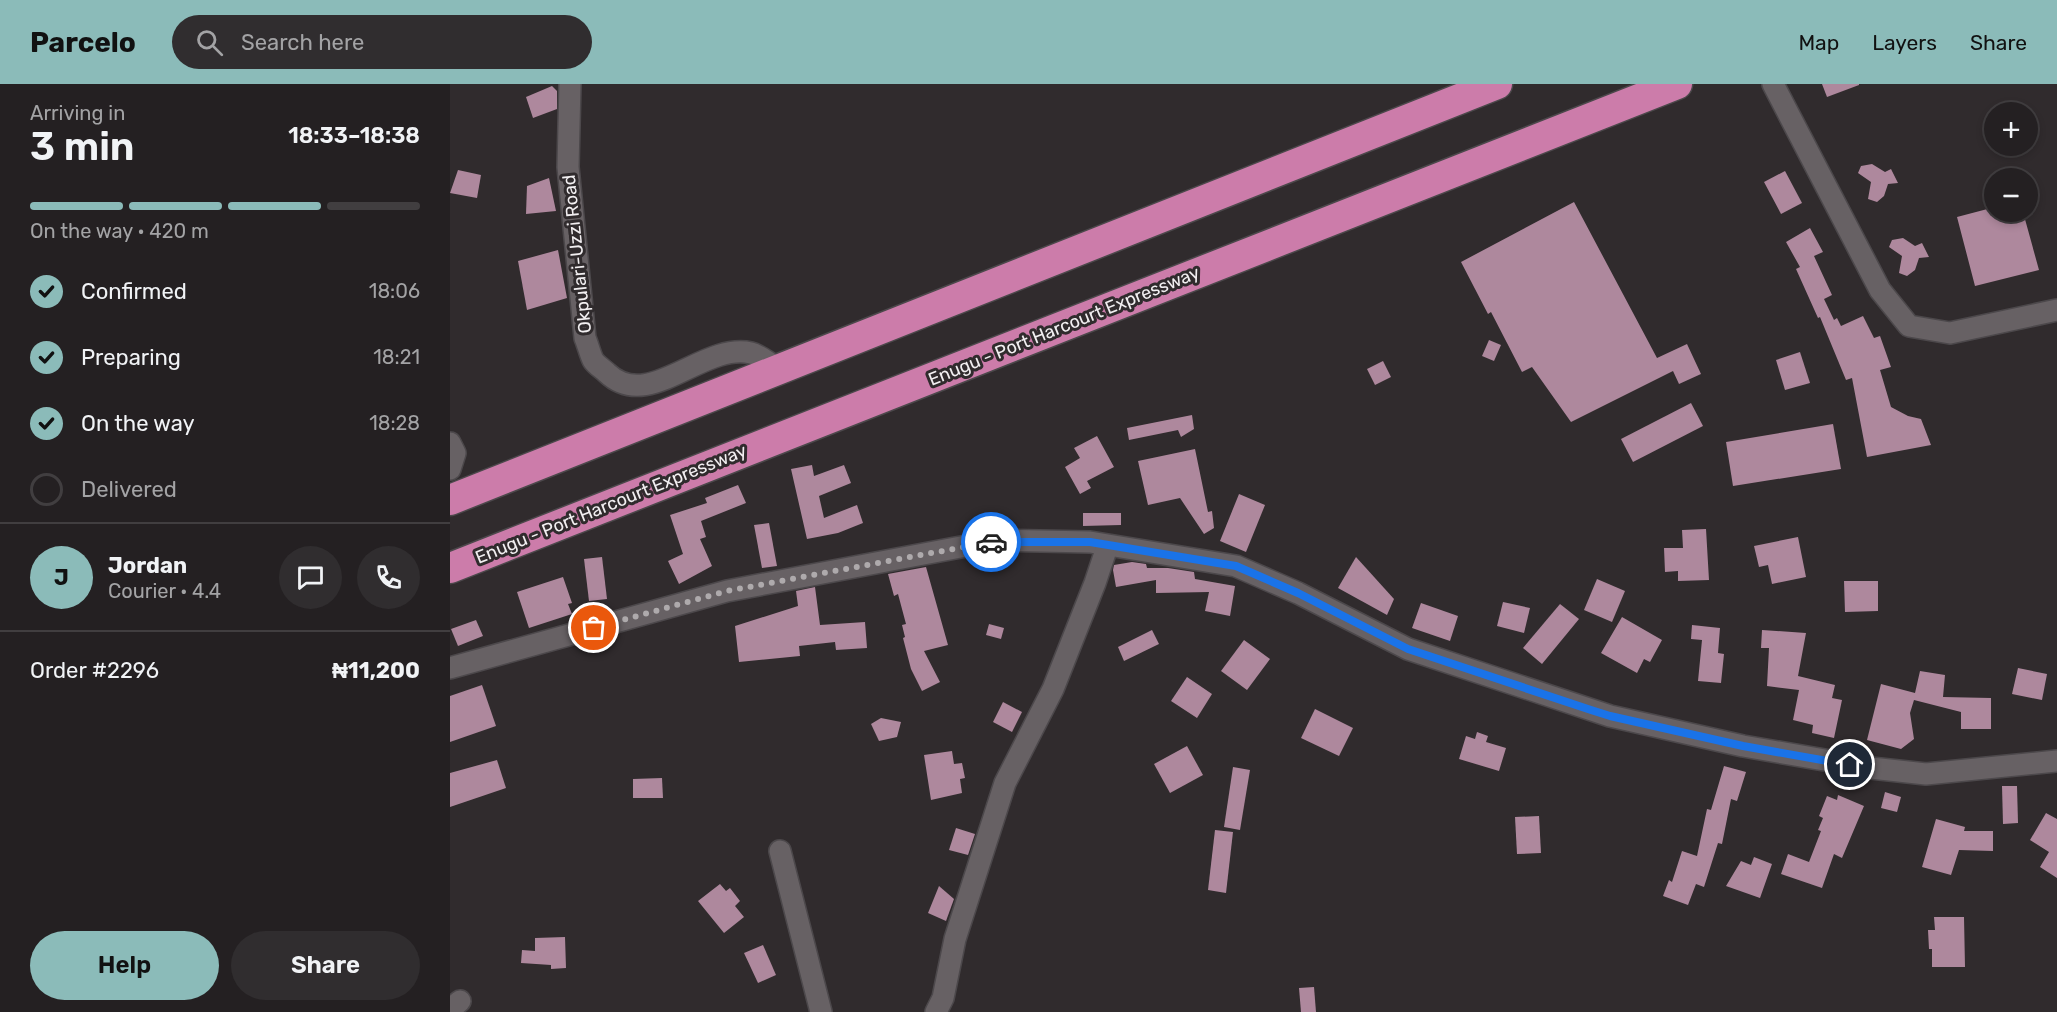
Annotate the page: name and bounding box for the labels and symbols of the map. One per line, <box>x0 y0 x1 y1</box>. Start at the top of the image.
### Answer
street label: Okpulari-Uzzi Road <box>558 174 596 334</box>
street label: Enugu - Port Harcourt Expressway <box>925 261 1203 391</box>
street label: Enugu - Port Harcourt Expressway <box>472 439 750 569</box>
courier <box>961 512 1021 572</box>
pin <box>568 602 619 653</box>
pin <box>1824 739 1875 790</box>

